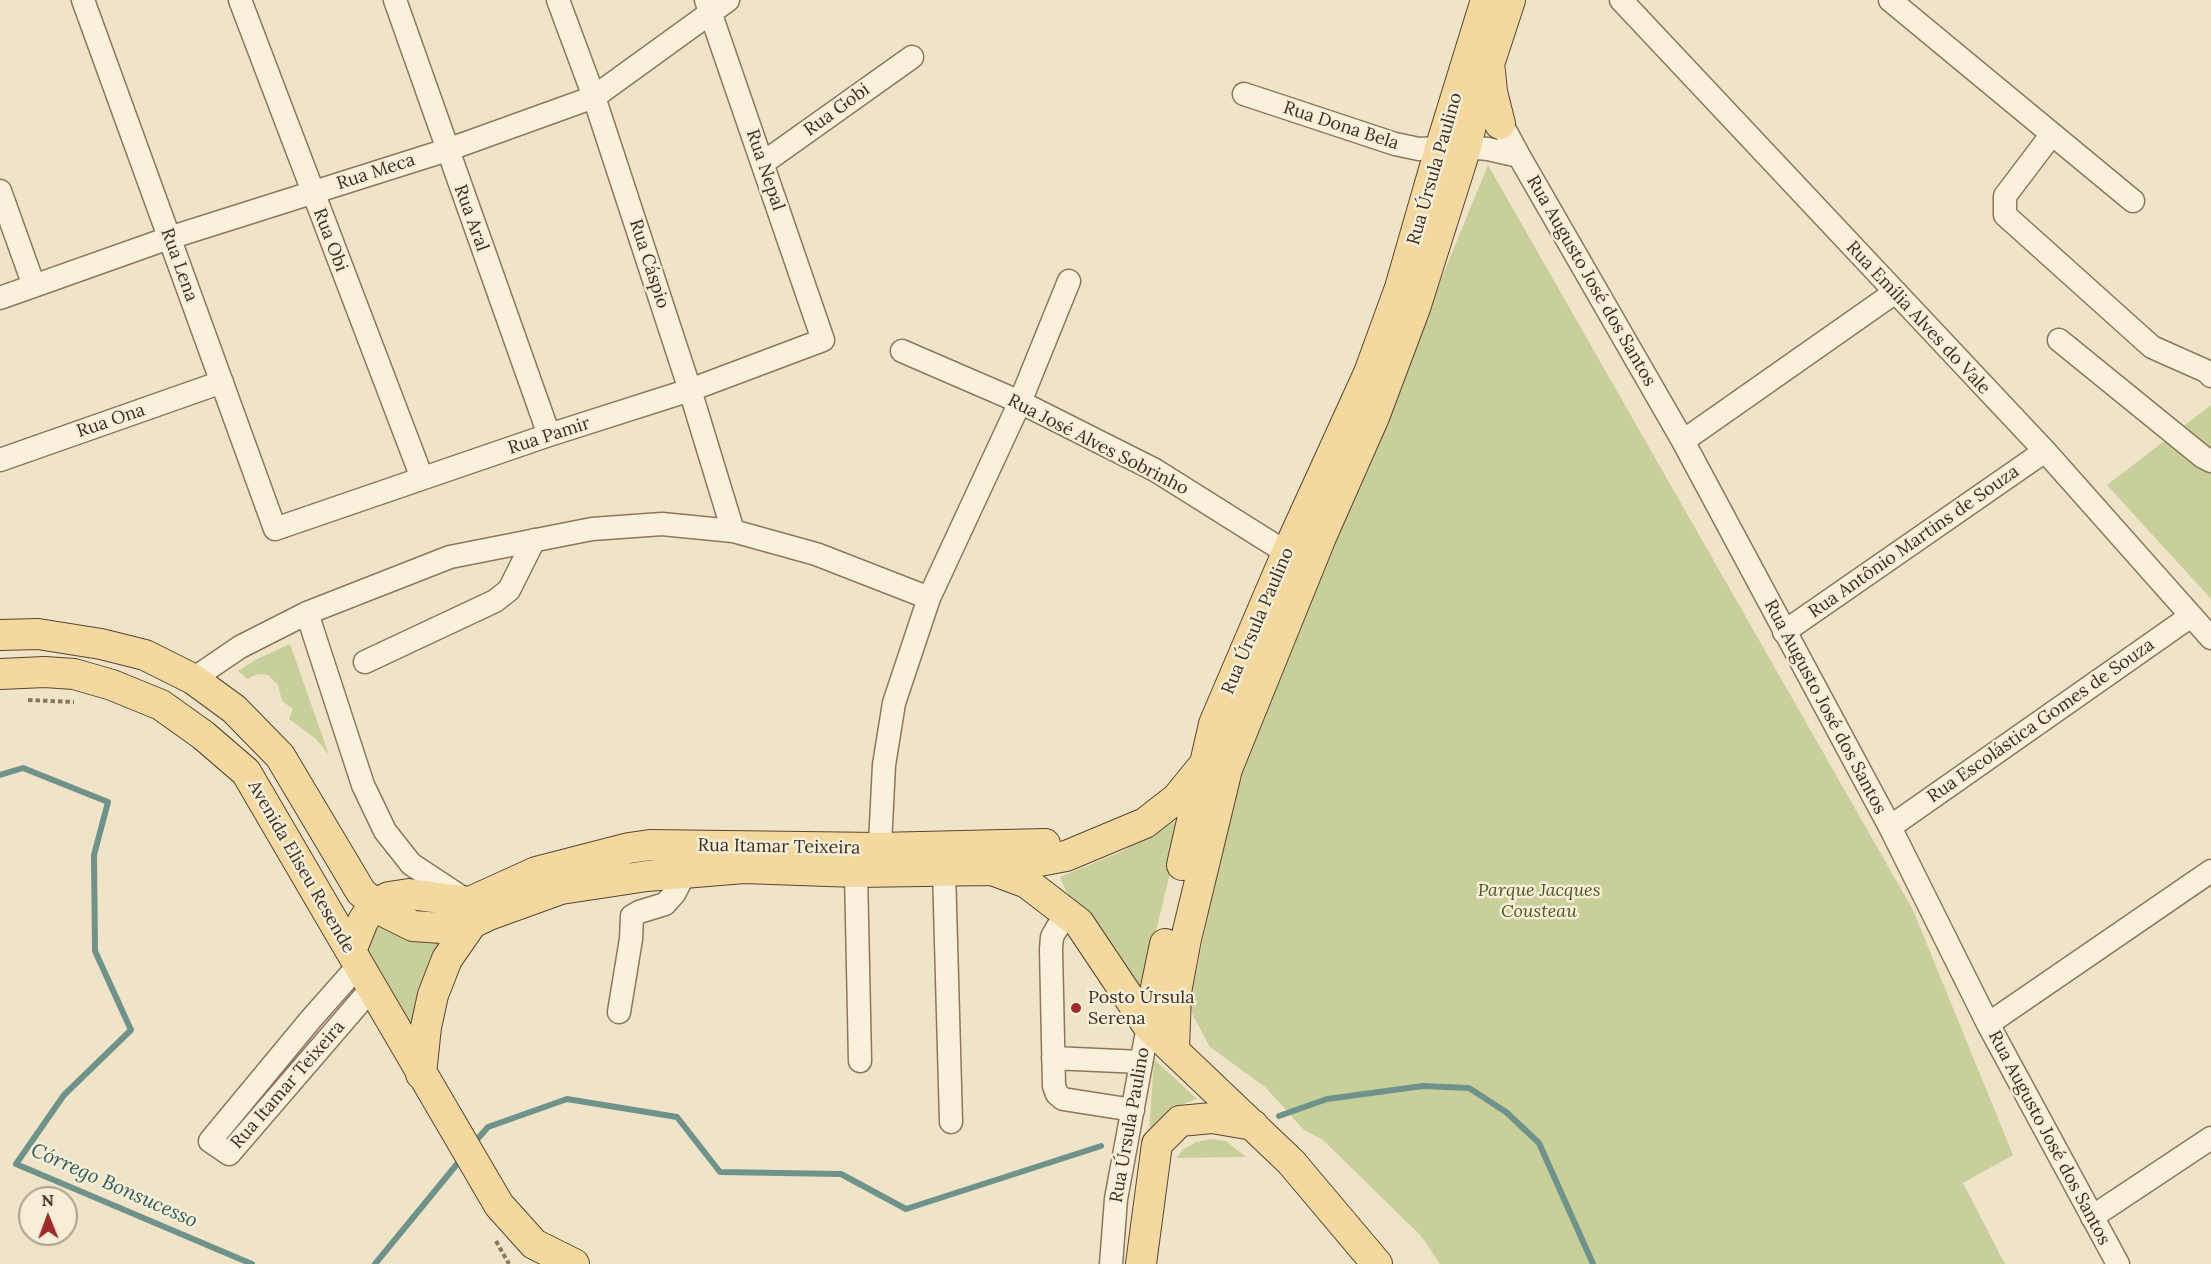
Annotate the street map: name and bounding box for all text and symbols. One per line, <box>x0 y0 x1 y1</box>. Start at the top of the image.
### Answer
street label: Rua Gobi <box>800 79 874 141</box>
street label: Rua Úrsula Paulino <box>1403 90 1467 248</box>
street label: Rua Dona Bela <box>1281 97 1401 155</box>
street label: Rua Nepal <box>741 127 789 213</box>
street label: Rua Meca <box>334 149 418 195</box>
street label: Rua Augusto José dos Santos <box>1522 172 1660 390</box>
street label: Rua Aral <box>449 182 493 254</box>
street label: Rua Obi <box>308 205 352 275</box>
street label: Rua Cáspio <box>624 217 674 311</box>
street label: Rua Lena <box>156 225 202 305</box>
street label: Rua Emília Alves do Vale <box>1841 237 1995 399</box>
street label: Rua José Alves Sobrinho <box>1004 390 1192 500</box>
street label: Rua Ona <box>74 399 148 443</box>
street label: Rua Pamir <box>505 413 593 459</box>
street label: Rua Antônio Martins de Souza <box>1805 461 2023 623</box>
street label: Rua Úrsula Paulino <box>1217 544 1299 698</box>
street label: Rua Augusto José dos Santos <box>1759 596 1891 818</box>
street label: Rua Escolástica Gomes de Souza <box>1923 634 2159 808</box>
street label: Avenida Eliseu Resende <box>243 777 359 957</box>
street label: Rua Itamar Teixeira <box>698 835 860 859</box>
park label: Parque Jacques Cousteau <box>1478 880 1600 922</box>
place label: Posto Úrsula Serena <box>1088 987 1194 1030</box>
marker: Posto Úrsula Serena <box>1069 1001 1083 1015</box>
street label: Rua Itamar Teixeira <box>227 1017 349 1153</box>
street label: Rua Augusto José dos Santos <box>1983 1027 2115 1249</box>
street label: Rua Úrsula Paulino <box>1106 1046 1154 1204</box>
water label: Córrego Bonsucesso <box>27 1138 201 1234</box>
north arrow <box>18 1186 78 1246</box>
text: N <box>41 1190 54 1210</box>

